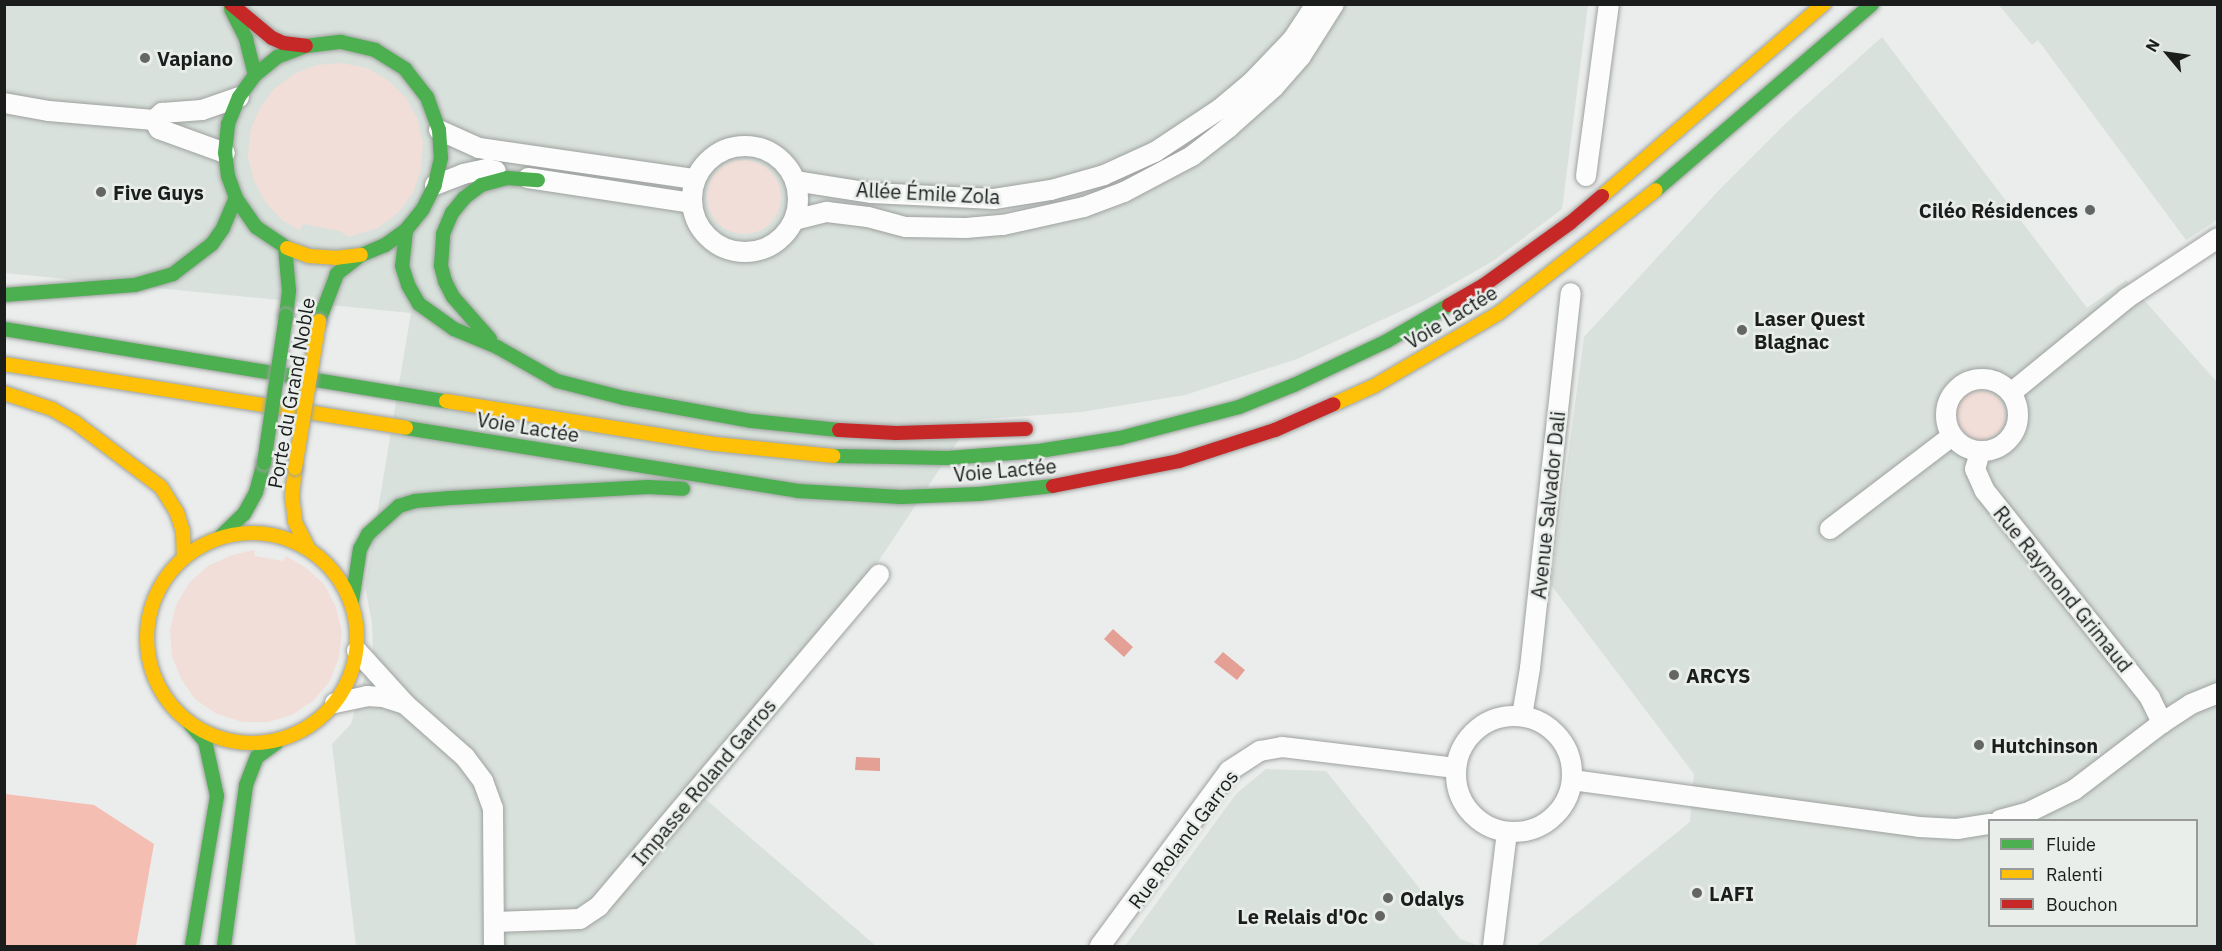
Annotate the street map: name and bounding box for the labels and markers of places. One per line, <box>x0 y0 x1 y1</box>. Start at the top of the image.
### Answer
place label: Vapiano <box>157 46 233 70</box>
marker: Vapiano <box>138 51 152 65</box>
place label: Five Guys <box>113 180 204 204</box>
marker: Five Guys <box>94 185 108 199</box>
place label: Ciléo Résidences <box>1919 198 2078 222</box>
marker: Ciléo Résidences <box>2083 203 2097 217</box>
place label: Laser Quest Blagnac <box>1754 306 1865 353</box>
marker: Laser Quest Blagnac <box>1735 323 1749 337</box>
place label: ARCYS <box>1686 663 1750 687</box>
marker: ARCYS <box>1667 668 1681 682</box>
place label: Hutchinson <box>1991 733 2098 757</box>
marker: Hutchinson <box>1972 738 1986 752</box>
place label: LAFI <box>1709 881 1754 905</box>
place label: Odalys <box>1400 886 1464 910</box>
marker: LAFI <box>1690 886 1704 900</box>
marker: Odalys <box>1381 891 1395 905</box>
place label: Le Relais d'Oc <box>1237 904 1368 928</box>
marker: Le Relais d'Oc <box>1373 909 1387 923</box>

